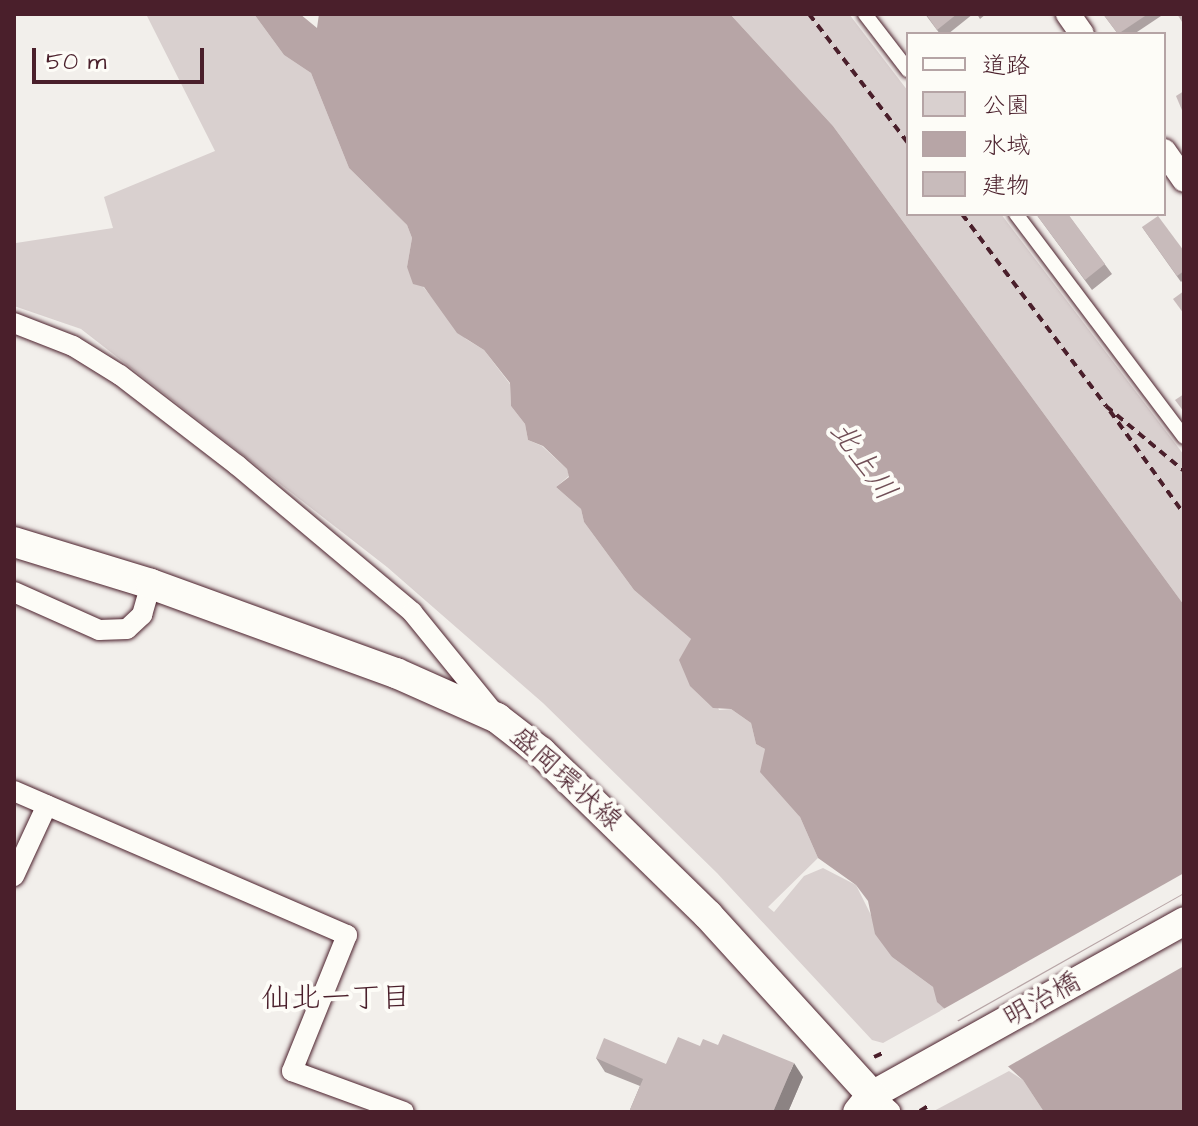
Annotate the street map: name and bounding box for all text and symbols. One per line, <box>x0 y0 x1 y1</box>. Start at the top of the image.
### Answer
scale bar <box>36 32 208 82</box>
legend <box>906 32 1166 216</box>
text: 50 m <box>46 45 106 79</box>
text: 道路 <box>982 49 1030 83</box>
text: 公園 <box>982 89 1030 123</box>
text: 水域 <box>982 129 1030 163</box>
text: 建物 <box>982 169 1030 203</box>
water label: 北上川 <box>822 414 904 508</box>
street label: 盛岡環状線 <box>503 720 629 838</box>
street label: 明治橋 <box>997 965 1087 1035</box>
district label: 仙北一丁目 <box>261 980 411 1016</box>

